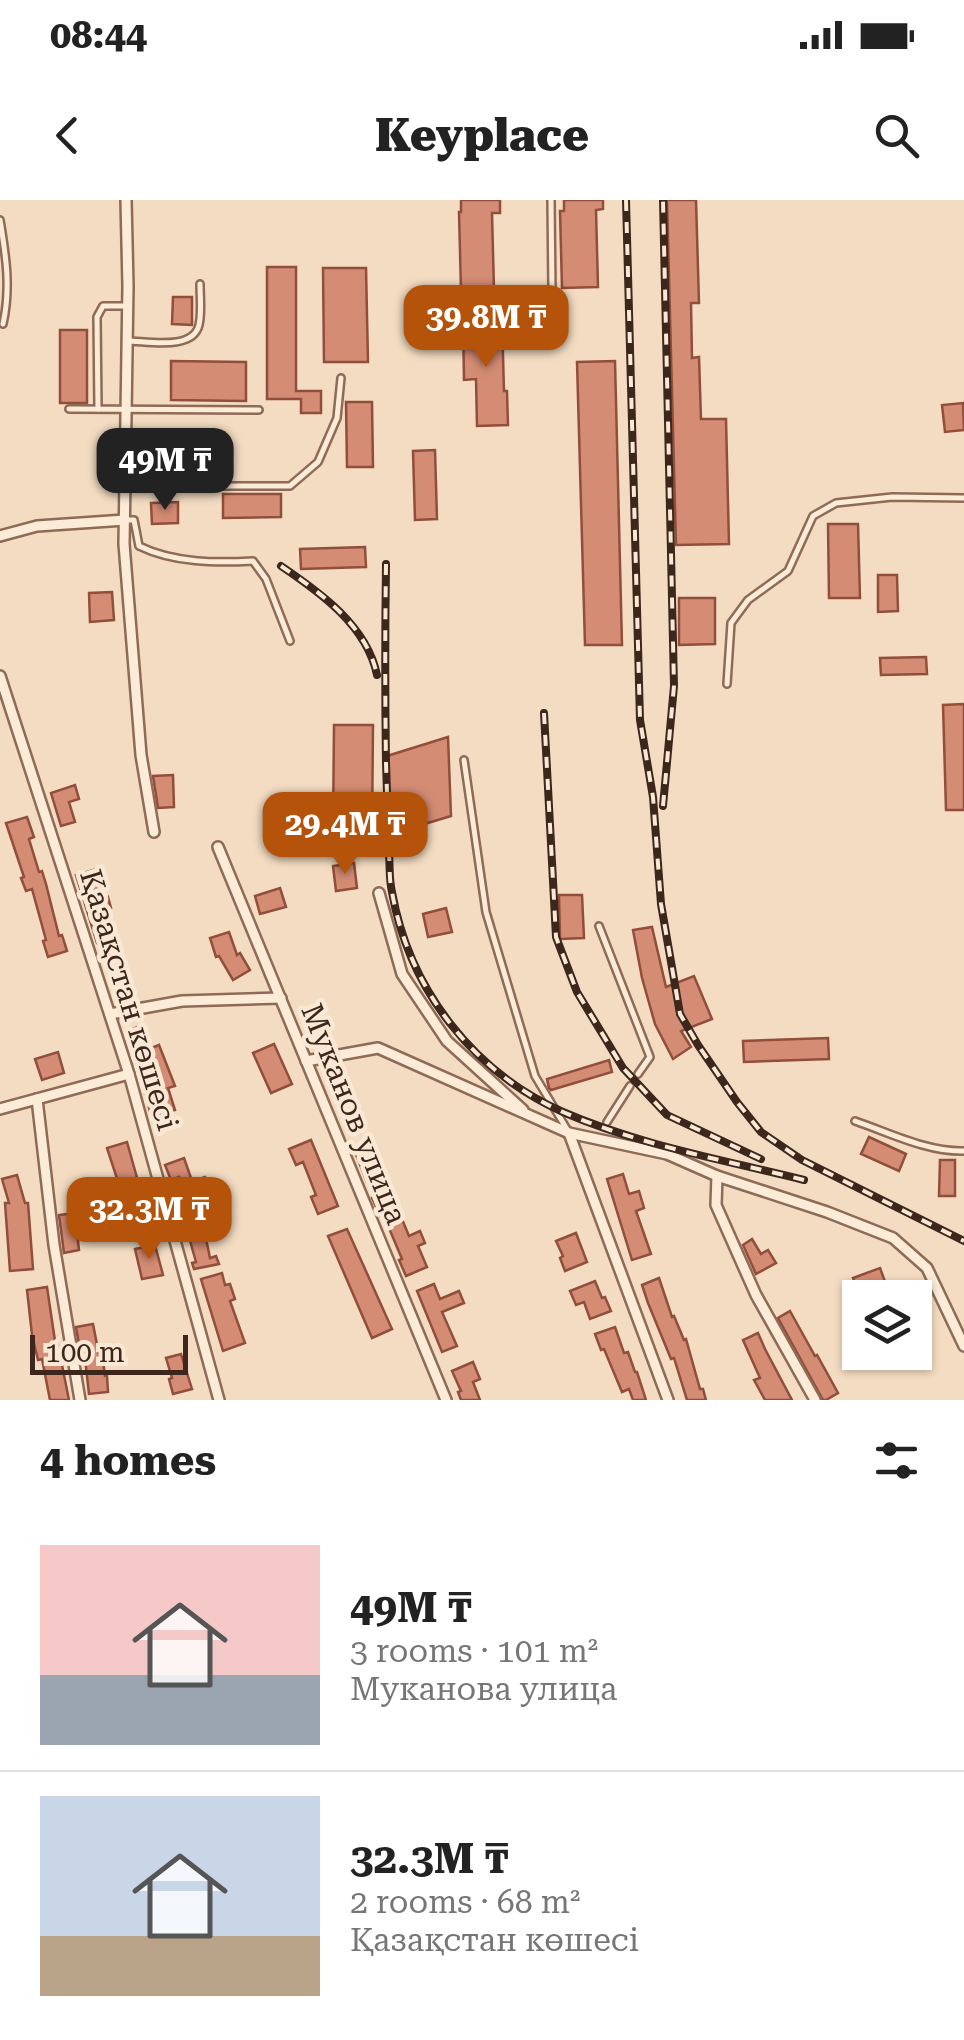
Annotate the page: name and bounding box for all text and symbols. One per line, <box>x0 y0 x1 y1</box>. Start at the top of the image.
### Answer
text: 08:44 <box>50 13 147 57</box>
icon: back <box>40 108 95 163</box>
icon: search <box>869 108 924 163</box>
text: Keyplace <box>375 109 589 162</box>
pin: 39.8M ₸ <box>394 285 578 370</box>
text: 39.8M ₸ <box>426 298 546 336</box>
pin: 49M ₸ <box>95 428 235 513</box>
text: 49M ₸ <box>119 441 211 479</box>
pin: 29.4M ₸ <box>253 792 437 877</box>
text: 29.4M ₸ <box>285 805 405 843</box>
street label: Қазақстан көшесі <box>73 865 186 1135</box>
street label: Муканов улица <box>294 998 415 1229</box>
pin: 32.3M ₸ <box>57 1177 241 1262</box>
text: 32.3M ₸ <box>89 1190 209 1228</box>
map controls <box>842 1280 932 1370</box>
button: layers <box>842 1280 932 1370</box>
scale bar <box>30 1330 188 1374</box>
text: 100 m <box>45 1336 125 1369</box>
icon: filters <box>869 1433 924 1488</box>
text: 4 homes <box>40 1436 216 1485</box>
text: 49M ₸ <box>350 1583 472 1632</box>
icon: home <box>120 1585 240 1705</box>
text: 3 rooms · 101 m² <box>350 1632 598 1670</box>
text: Муканова улица <box>350 1670 617 1708</box>
text: 32.3M ₸ <box>350 1834 508 1883</box>
icon: home <box>120 1836 240 1956</box>
text: 2 rooms · 68 m² <box>350 1883 580 1921</box>
text: Қазақстан көшесі <box>350 1921 639 1959</box>

